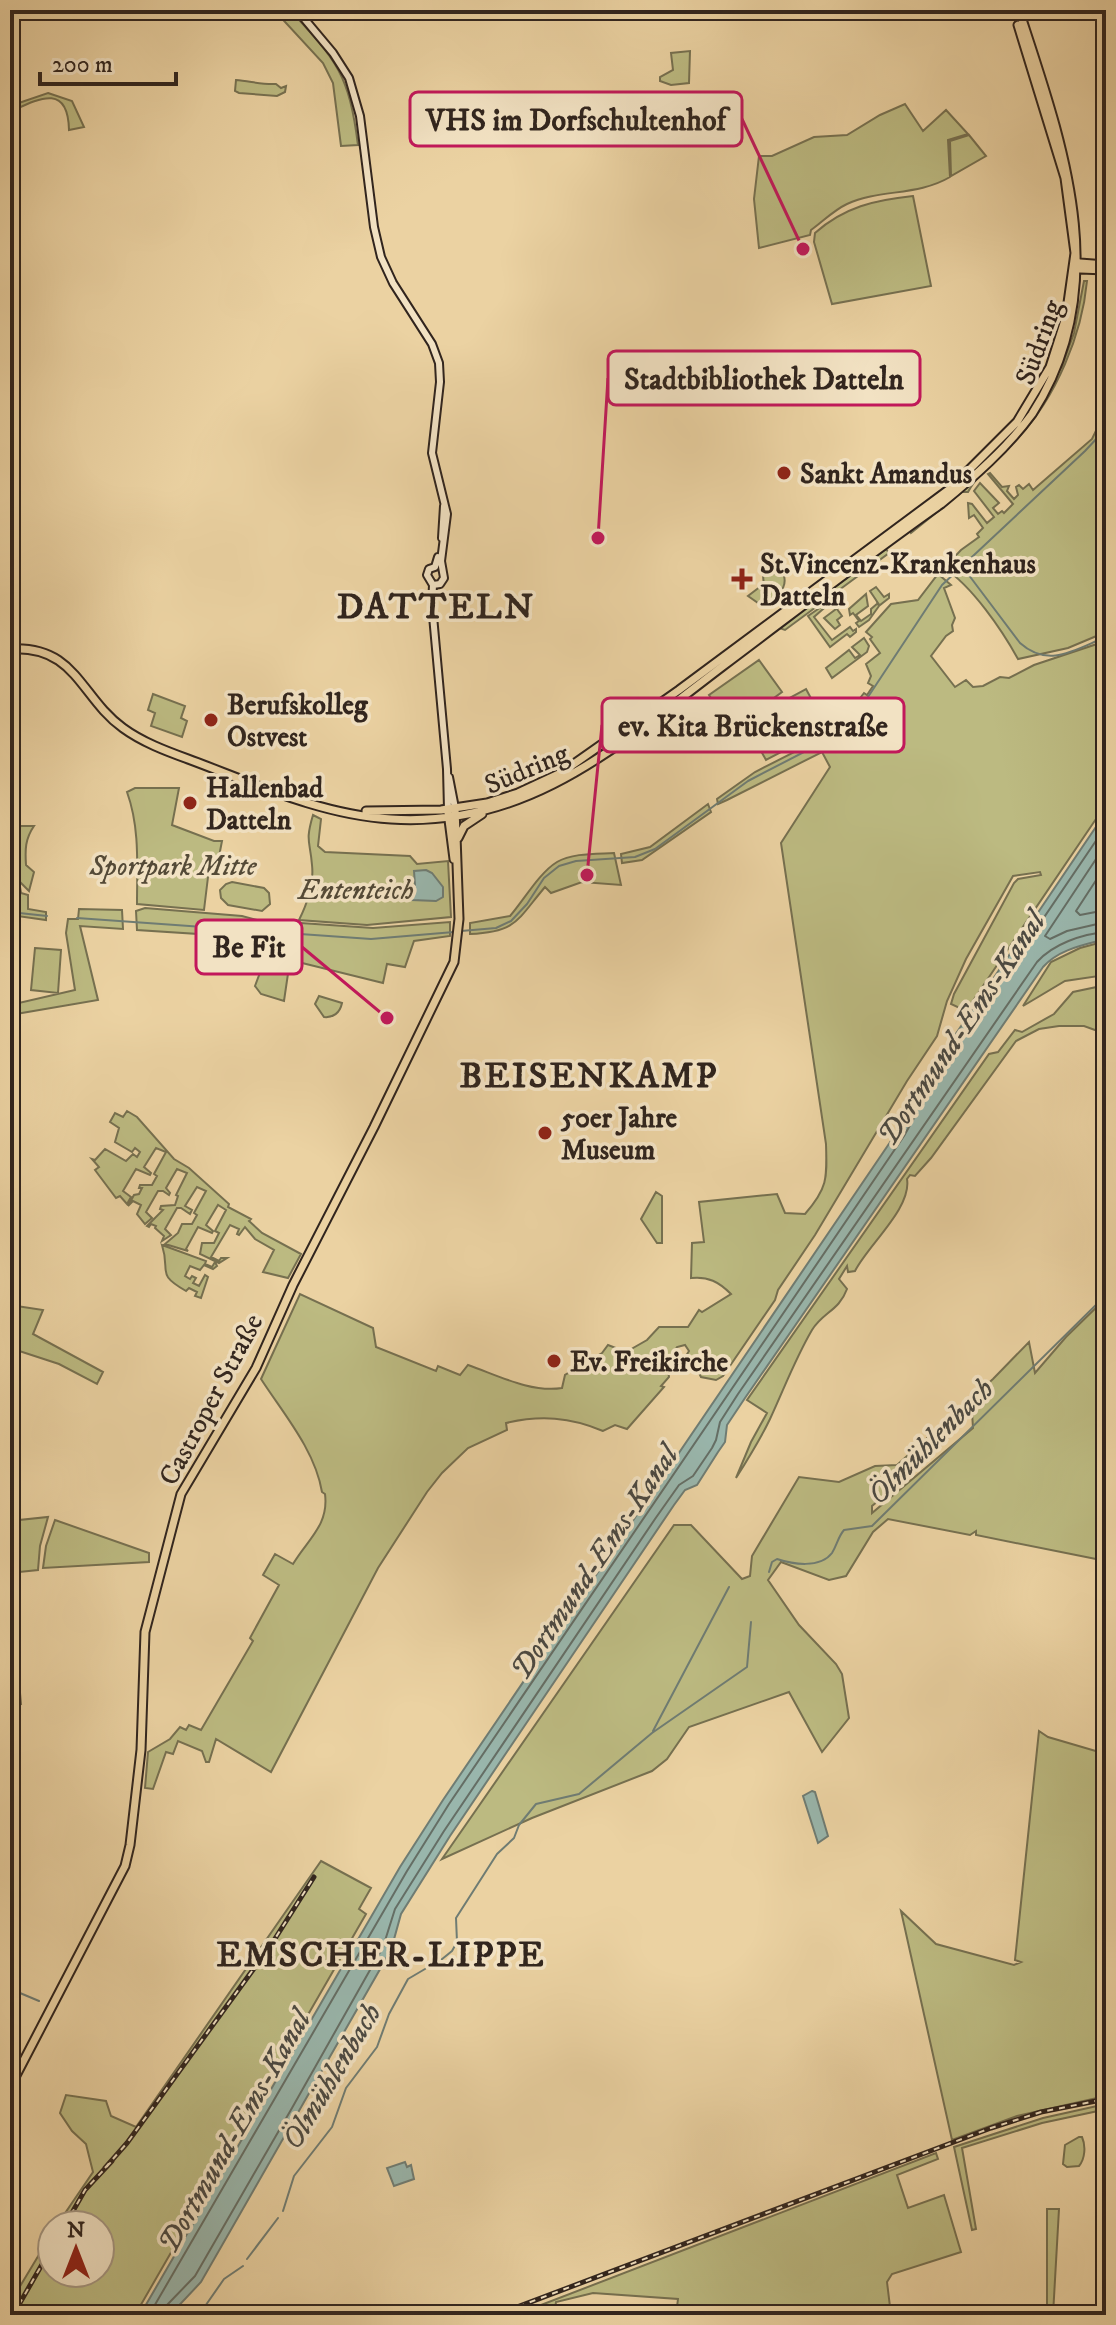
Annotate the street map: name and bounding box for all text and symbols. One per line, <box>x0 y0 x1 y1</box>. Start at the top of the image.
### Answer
scale bar <box>40 36 176 86</box>
text: 200 m <box>52 50 113 80</box>
callout: VHS im Dorfschultenhof <box>410 92 742 146</box>
text: VHS im Dorfschultenhof <box>425 103 731 140</box>
street label: Südring <box>1008 295 1071 390</box>
callout: Stadtbibliothek Datteln <box>608 351 920 405</box>
text: Stadtbibliothek Datteln <box>624 362 904 399</box>
place label: Sankt Amandus <box>800 457 973 492</box>
marker: Sankt Amandus <box>775 464 793 482</box>
place label: St.Vincenz-Krankenhaus Datteln <box>760 547 1036 614</box>
marker: St.Vincenz-Krankenhaus Datteln <box>731 568 753 590</box>
district label: DATTELN <box>337 585 535 630</box>
place label: Berufskolleg Ostvest <box>227 688 369 755</box>
callout: ev. Kita Brückenstraße <box>602 698 904 752</box>
text: ev. Kita Brückenstraße <box>618 709 889 746</box>
marker: Berufskolleg Ostvest <box>202 711 220 729</box>
street label: Südring <box>479 736 574 803</box>
place label: Hallenbad Datteln <box>206 771 324 838</box>
marker: Hallenbad Datteln <box>181 794 199 812</box>
park label: Sportpark Mitte <box>88 849 258 884</box>
park label: Ententeich <box>296 873 414 908</box>
water label: Dortmund-Ems-Kanal <box>870 902 1056 1153</box>
callout: Be Fit <box>196 920 302 974</box>
text: Be Fit <box>212 930 286 967</box>
district label: BEISENKAMP <box>459 1054 719 1099</box>
place label: 50er Jahre Museum <box>560 1101 678 1168</box>
marker: 50er Jahre Museum <box>536 1124 554 1142</box>
street label: Castroper Straße <box>151 1308 271 1492</box>
place label: Ev. Freikirche <box>570 1345 729 1380</box>
marker: Ev. Freikirche <box>545 1352 563 1370</box>
water label: Ölmühlenbach <box>860 1371 1002 1513</box>
water label: Dortmund-Ems-Kanal <box>503 1436 689 1687</box>
district label: EMSCHER-LIPPE <box>216 1933 546 1978</box>
water label: Ölmühlenbach <box>274 1997 390 2156</box>
water label: Dortmund-Ems-Kanal <box>151 2001 321 2260</box>
north arrow <box>36 2209 116 2289</box>
text: N <box>67 2217 85 2244</box>

